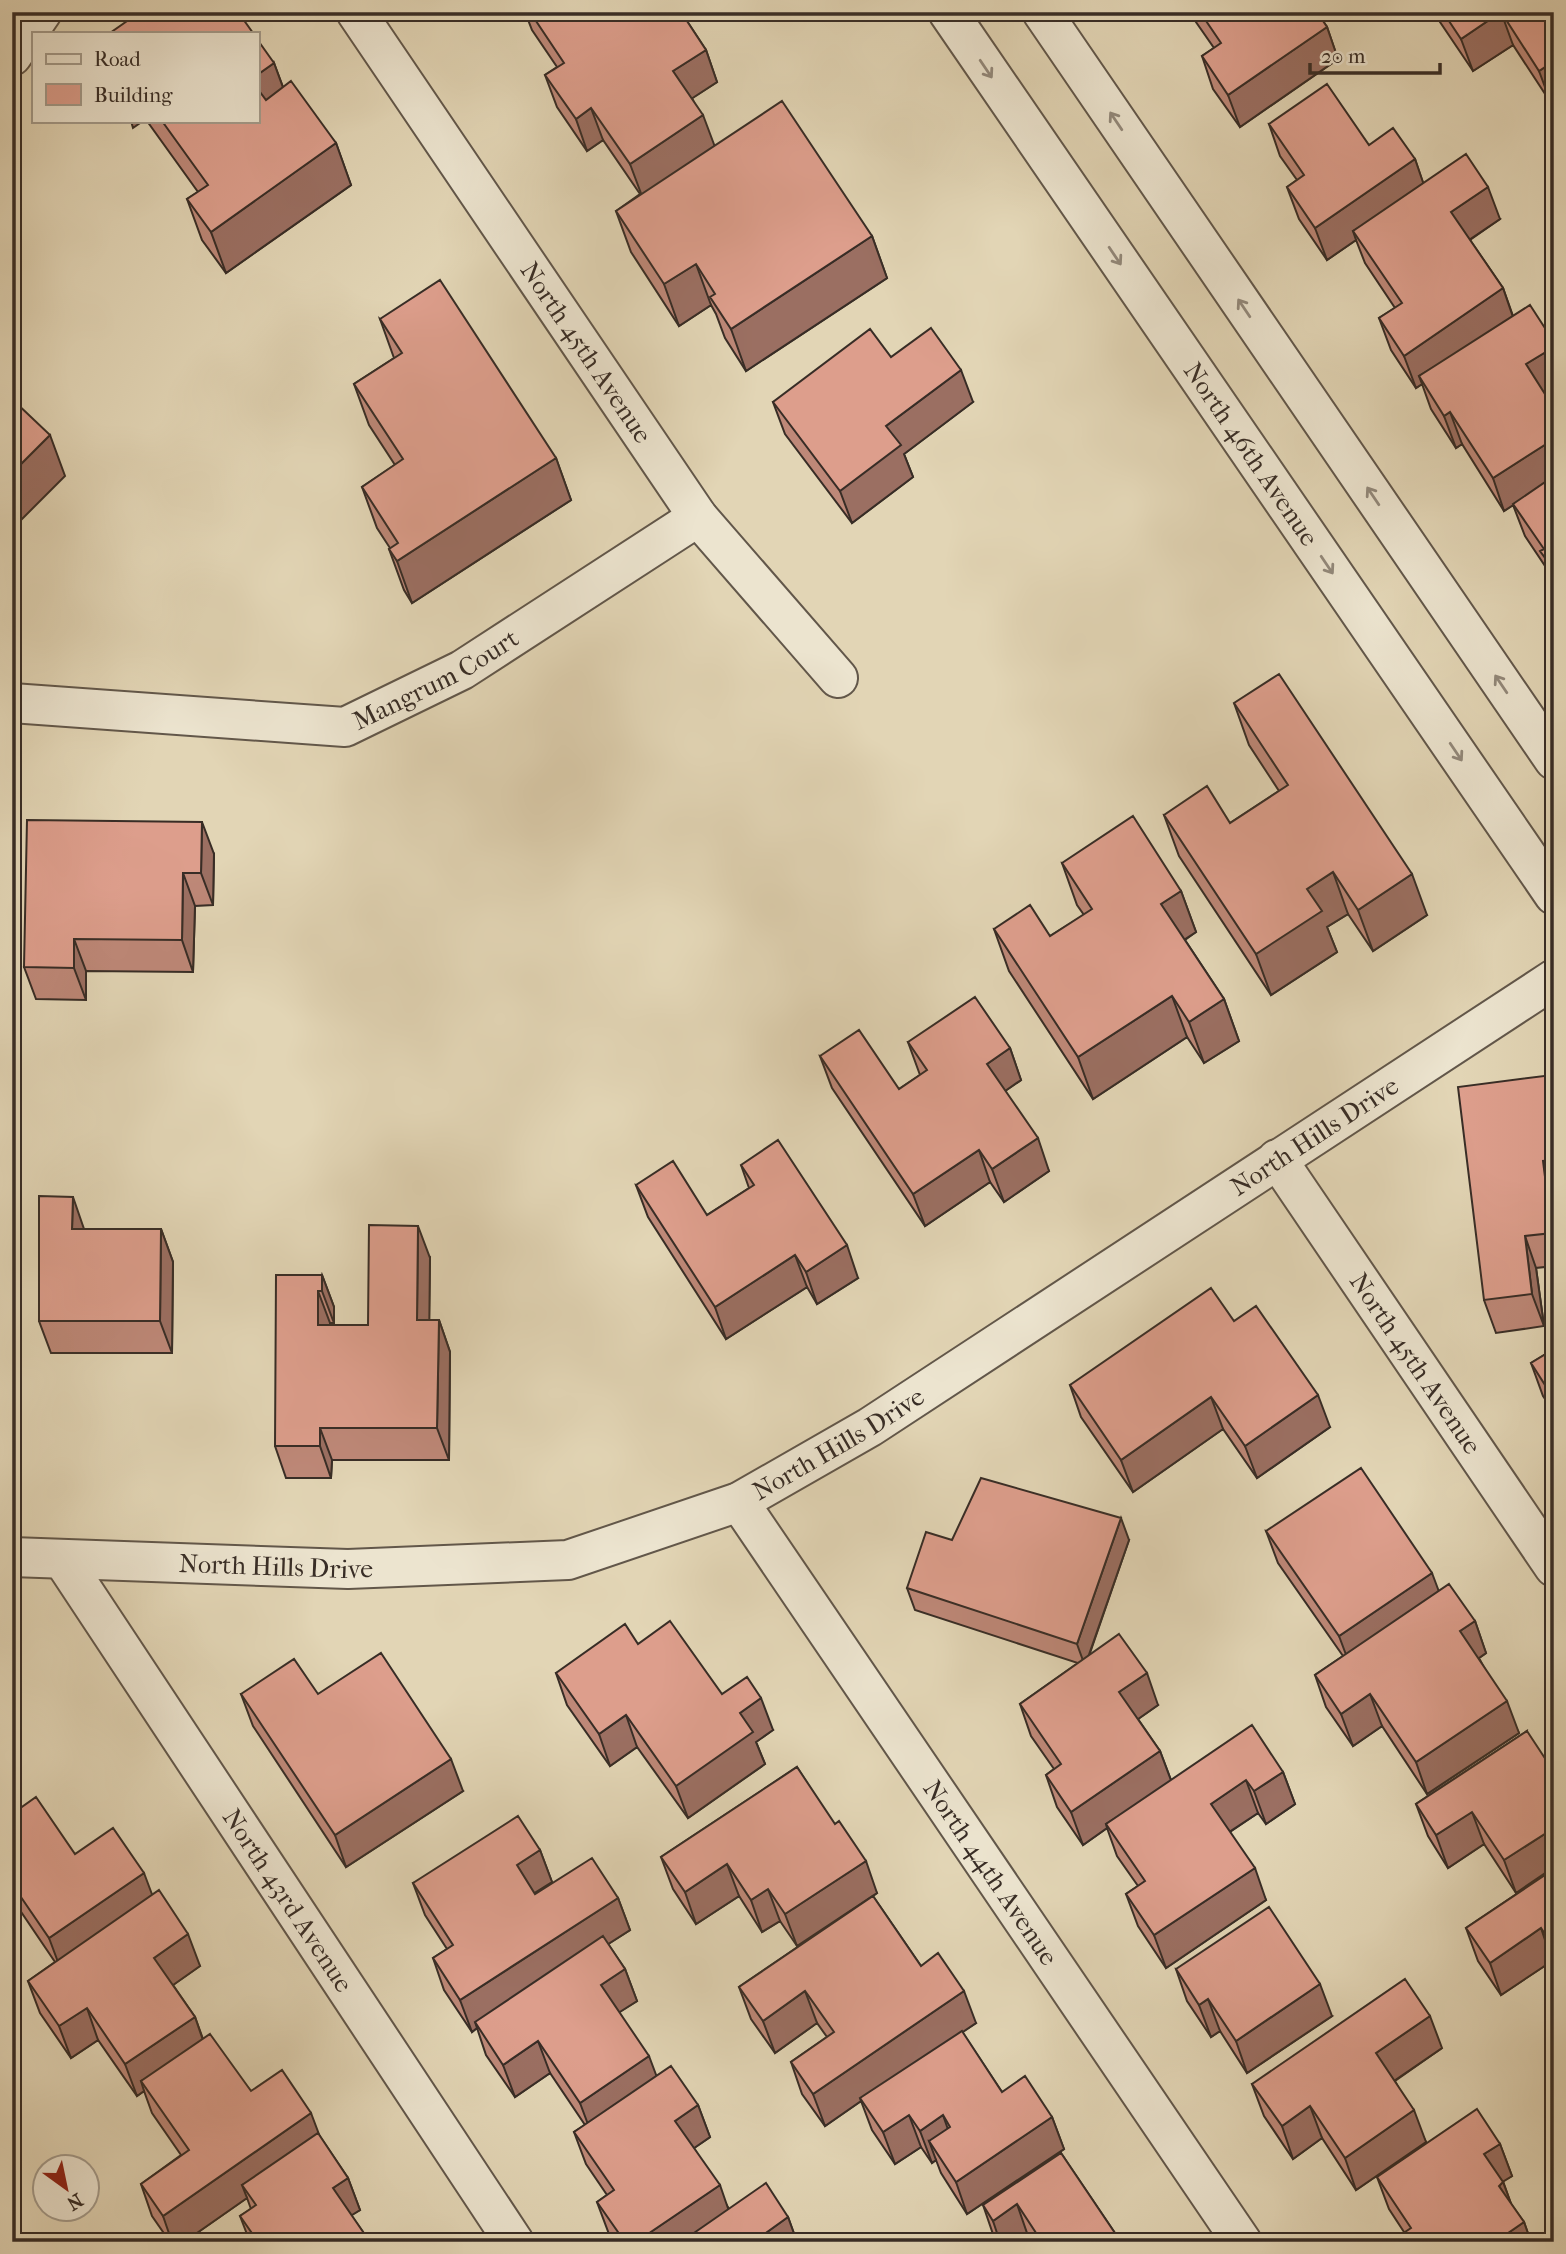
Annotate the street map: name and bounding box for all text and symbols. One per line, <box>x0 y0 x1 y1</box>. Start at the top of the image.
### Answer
legend <box>32 32 259 122</box>
scale bar <box>1310 32 1440 76</box>
text: 20 m <box>1321 44 1366 68</box>
text: Road <box>94 47 141 71</box>
one-way arrow <box>979 58 993 78</box>
text: Building <box>94 83 173 107</box>
one-way arrow <box>1109 111 1123 131</box>
one-way arrow <box>1108 246 1122 265</box>
street label: North 45th Avenue <box>514 256 658 449</box>
one-way arrow <box>1237 299 1252 318</box>
street label: North 46th Avenue <box>1177 356 1325 552</box>
one-way arrow <box>1366 487 1380 506</box>
one-way arrow <box>1320 555 1334 574</box>
street label: Mangrum Court <box>348 622 525 737</box>
one-way arrow <box>1494 675 1508 694</box>
one-way arrow <box>1449 742 1463 762</box>
street label: North Hills Drive <box>1225 1070 1404 1203</box>
street label: North 45th Avenue <box>1343 1267 1488 1460</box>
street label: North Hills Drive <box>747 1381 930 1507</box>
street label: North Hills Drive <box>178 1548 374 1585</box>
street label: North 44th Avenue <box>917 1774 1064 1971</box>
street label: North 43rd Avenue <box>216 1803 359 1998</box>
north arrow <box>32 2152 102 2222</box>
text: N <box>62 2188 87 2215</box>

